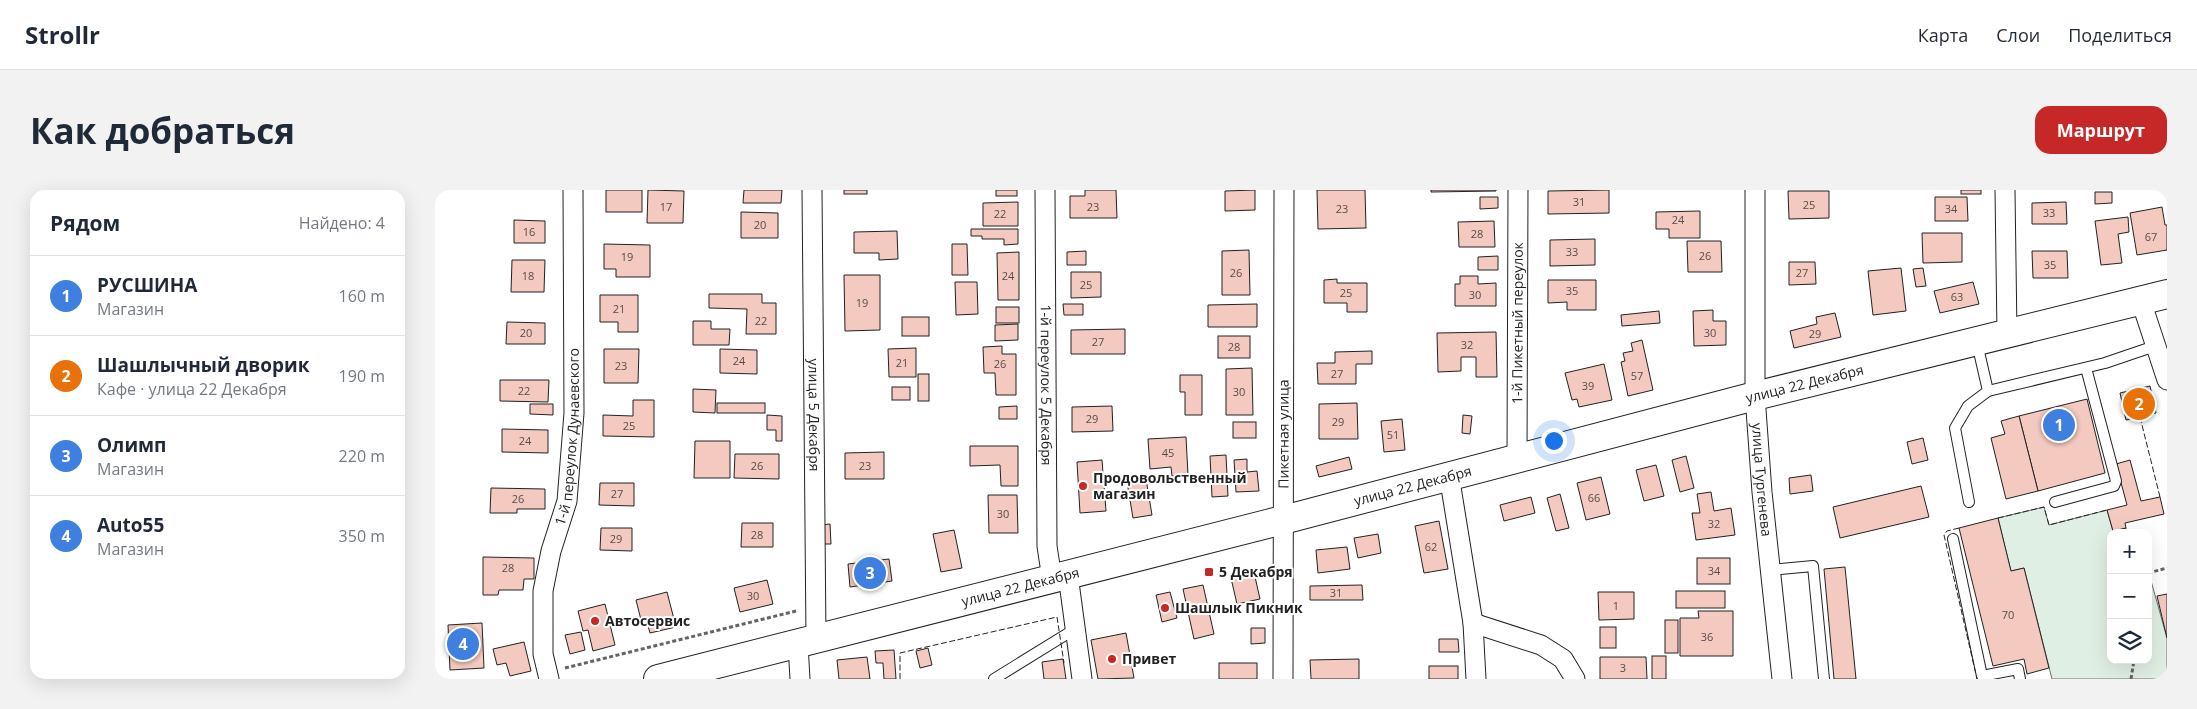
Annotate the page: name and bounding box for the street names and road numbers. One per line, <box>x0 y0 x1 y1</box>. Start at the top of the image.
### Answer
street label: 1-й Пикетный переулок <box>1507 241 1527 404</box>
street label: 1-й переулок 5 Декабря <box>1037 304 1057 466</box>
street label: 1-й переулок Дунаевского <box>550 348 583 528</box>
street label: улица 5 Декабря <box>805 358 825 472</box>
street label: улица 22 Декабря <box>1743 359 1865 407</box>
street label: Пикетная улица <box>1273 379 1293 489</box>
street label: улица Тургенева <box>1748 422 1777 537</box>
street label: улица 22 Декабря <box>1352 461 1473 510</box>
street label: улица 22 Декабря <box>959 562 1081 610</box>

